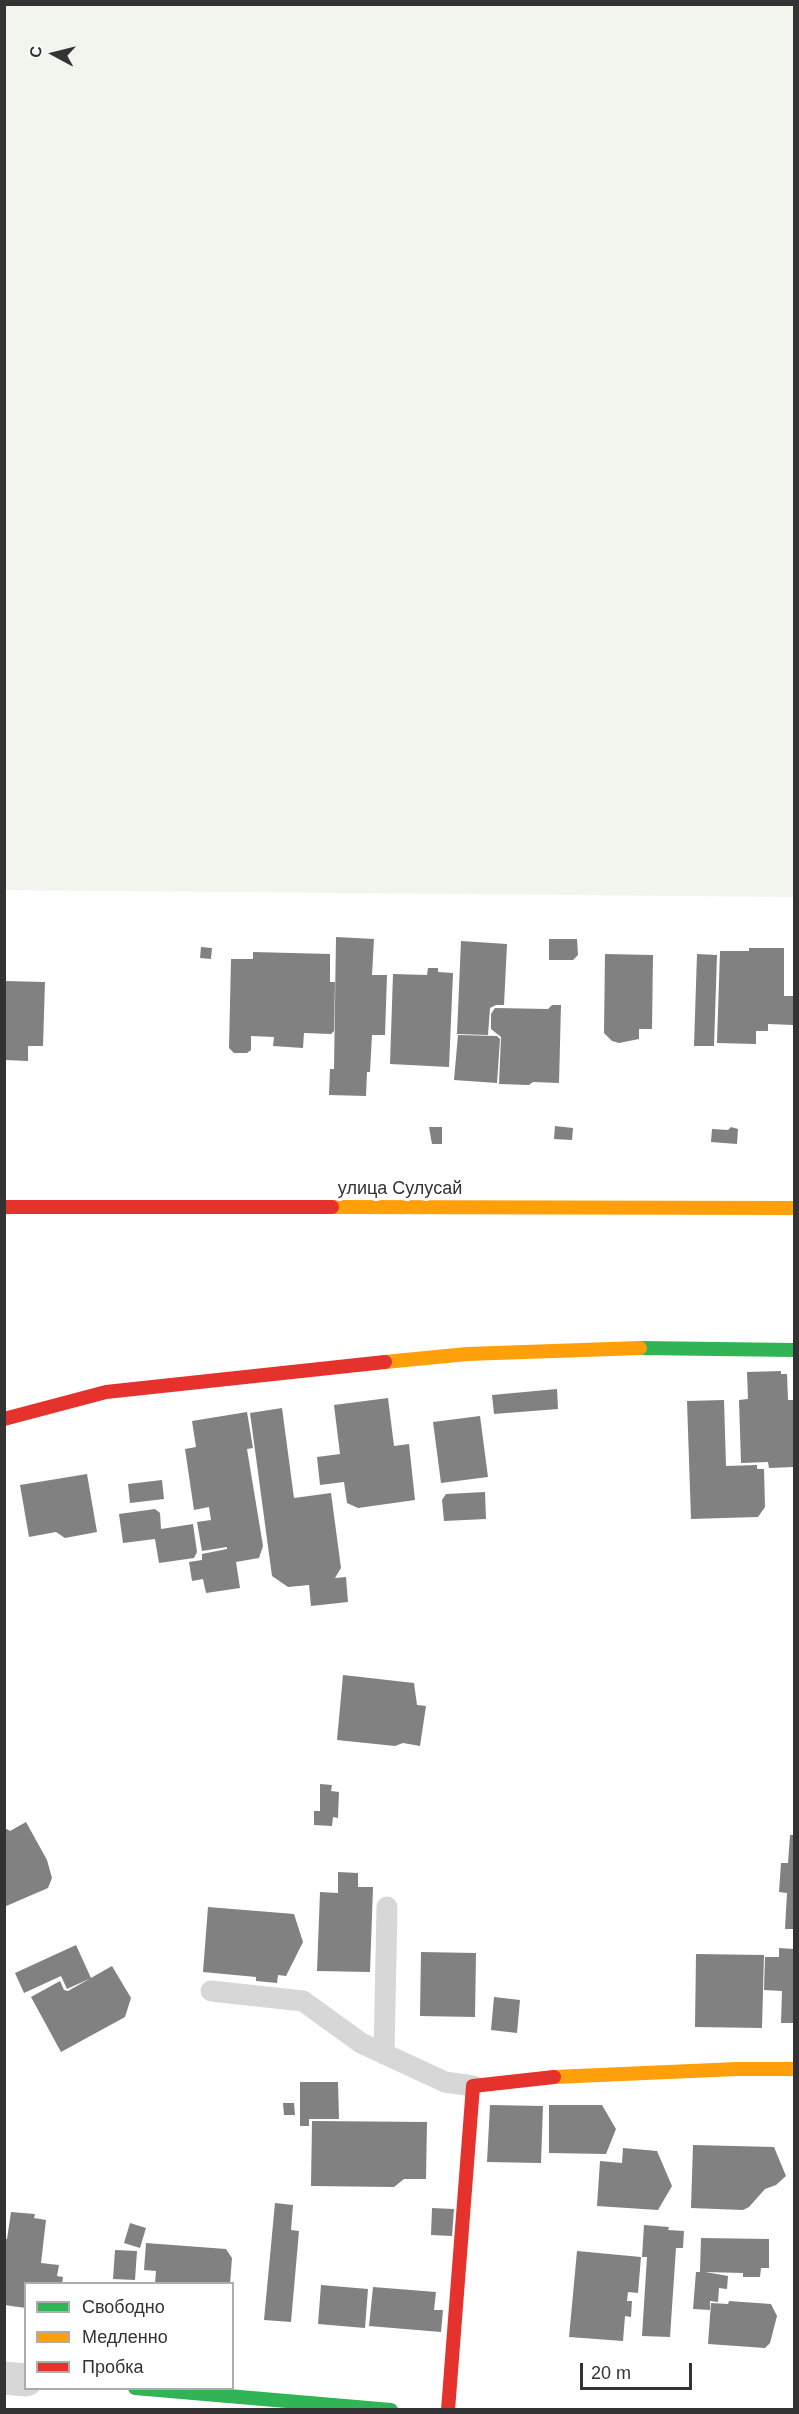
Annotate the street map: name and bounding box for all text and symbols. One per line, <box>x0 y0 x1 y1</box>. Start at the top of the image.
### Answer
north arrow <box>24 24 84 84</box>
text: С <box>26 45 45 59</box>
street label: улица Сулусай <box>338 1178 462 1200</box>
legend <box>24 2282 234 2390</box>
text: Свободно <box>82 2297 165 2317</box>
text: Медленно <box>82 2327 168 2347</box>
scale bar <box>583 2351 696 2389</box>
text: Пробка <box>82 2357 144 2377</box>
text: 20 m <box>591 2363 631 2383</box>

